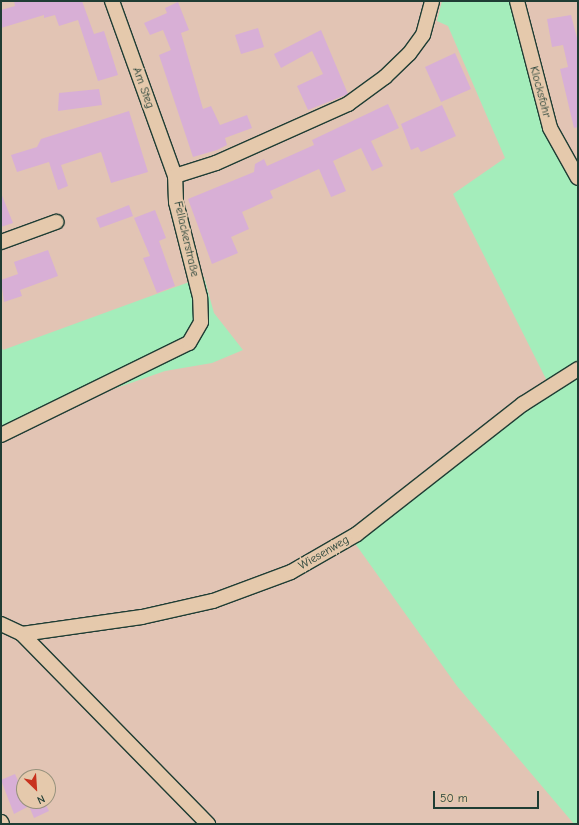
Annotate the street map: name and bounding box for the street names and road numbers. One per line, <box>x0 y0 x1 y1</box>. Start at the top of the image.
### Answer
street label: Am Steg <box>129 65 157 111</box>
street label: Klocksfohr <box>526 65 554 119</box>
street label: Fellackerstraße <box>170 200 202 278</box>
street label: Wiesenweg <box>296 533 352 573</box>

